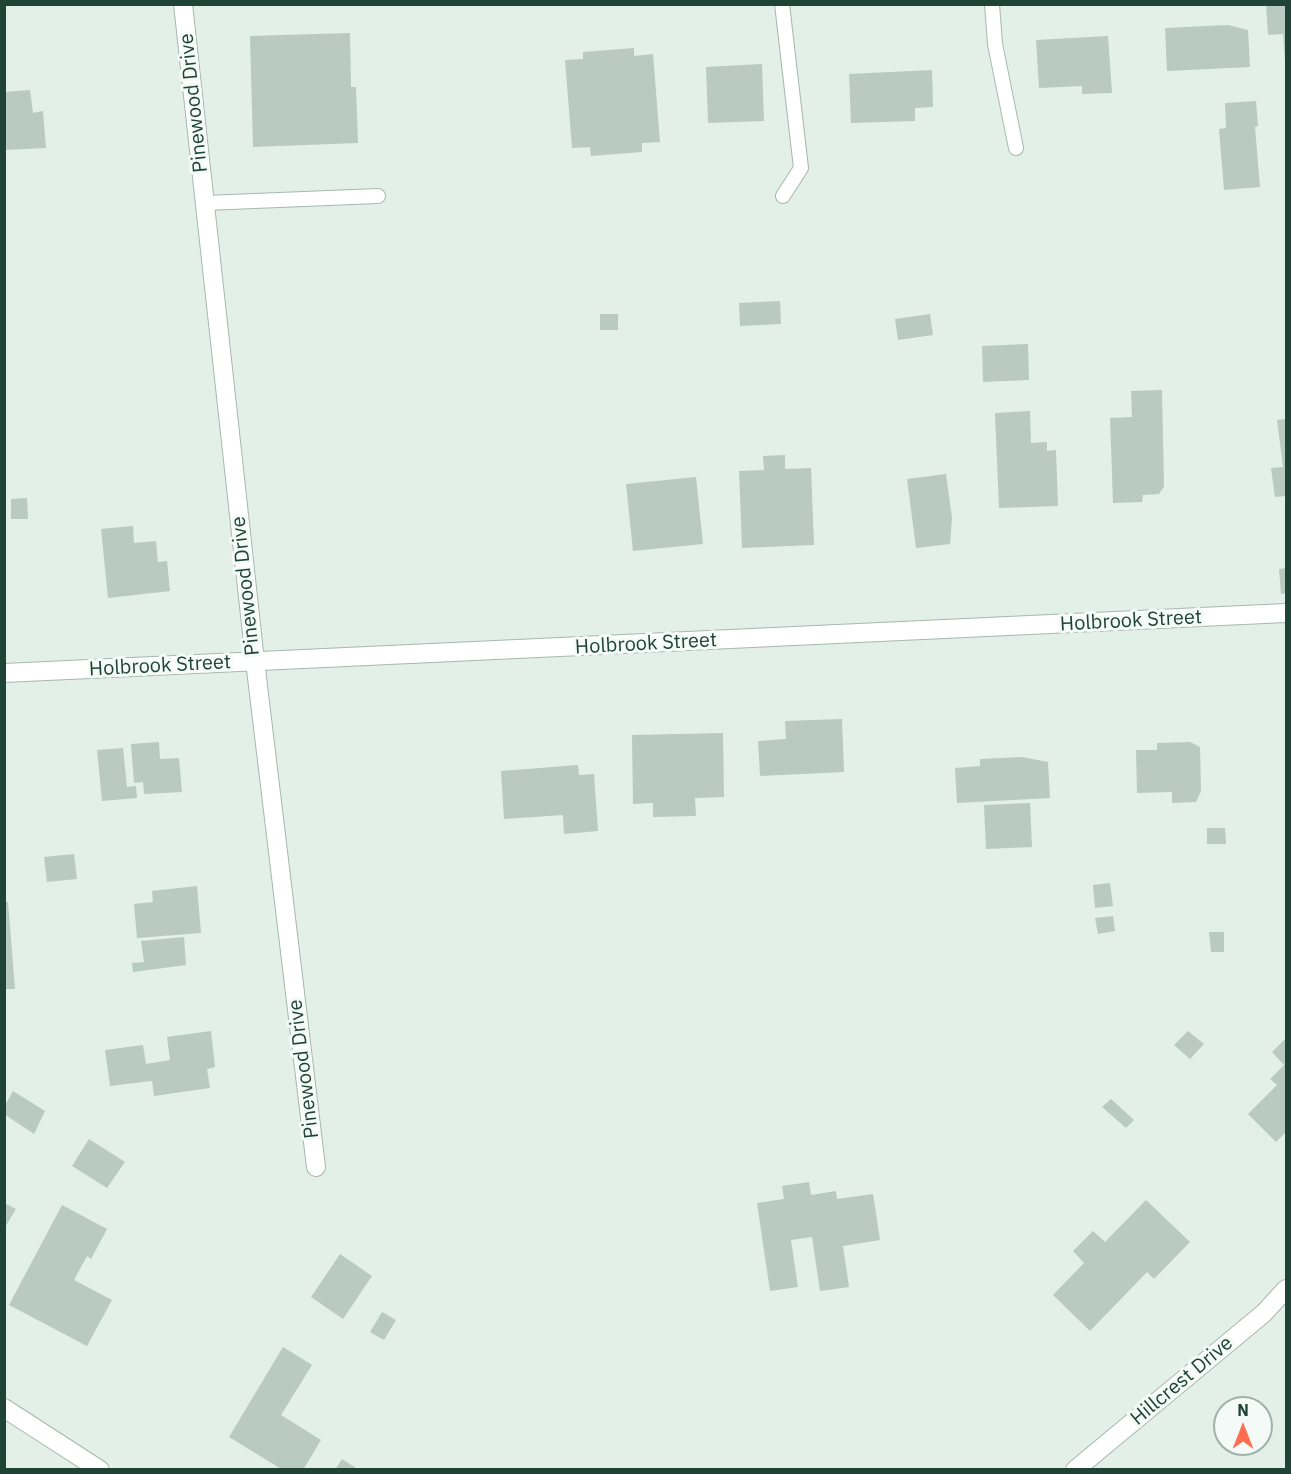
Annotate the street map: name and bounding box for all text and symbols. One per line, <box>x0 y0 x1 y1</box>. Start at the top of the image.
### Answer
street label: Pinewood Drive <box>175 32 213 174</box>
street label: Pinewood Drive <box>227 515 265 657</box>
street label: Holbrook Street <box>1059 605 1203 637</box>
street label: Holbrook Street <box>574 628 718 660</box>
street label: Holbrook Street <box>88 650 232 682</box>
street label: Pinewood Drive <box>284 998 324 1140</box>
street label: Hillcrest Drive <box>1126 1331 1238 1431</box>
north arrow <box>1213 1396 1273 1456</box>
text: N <box>1237 1400 1249 1420</box>

